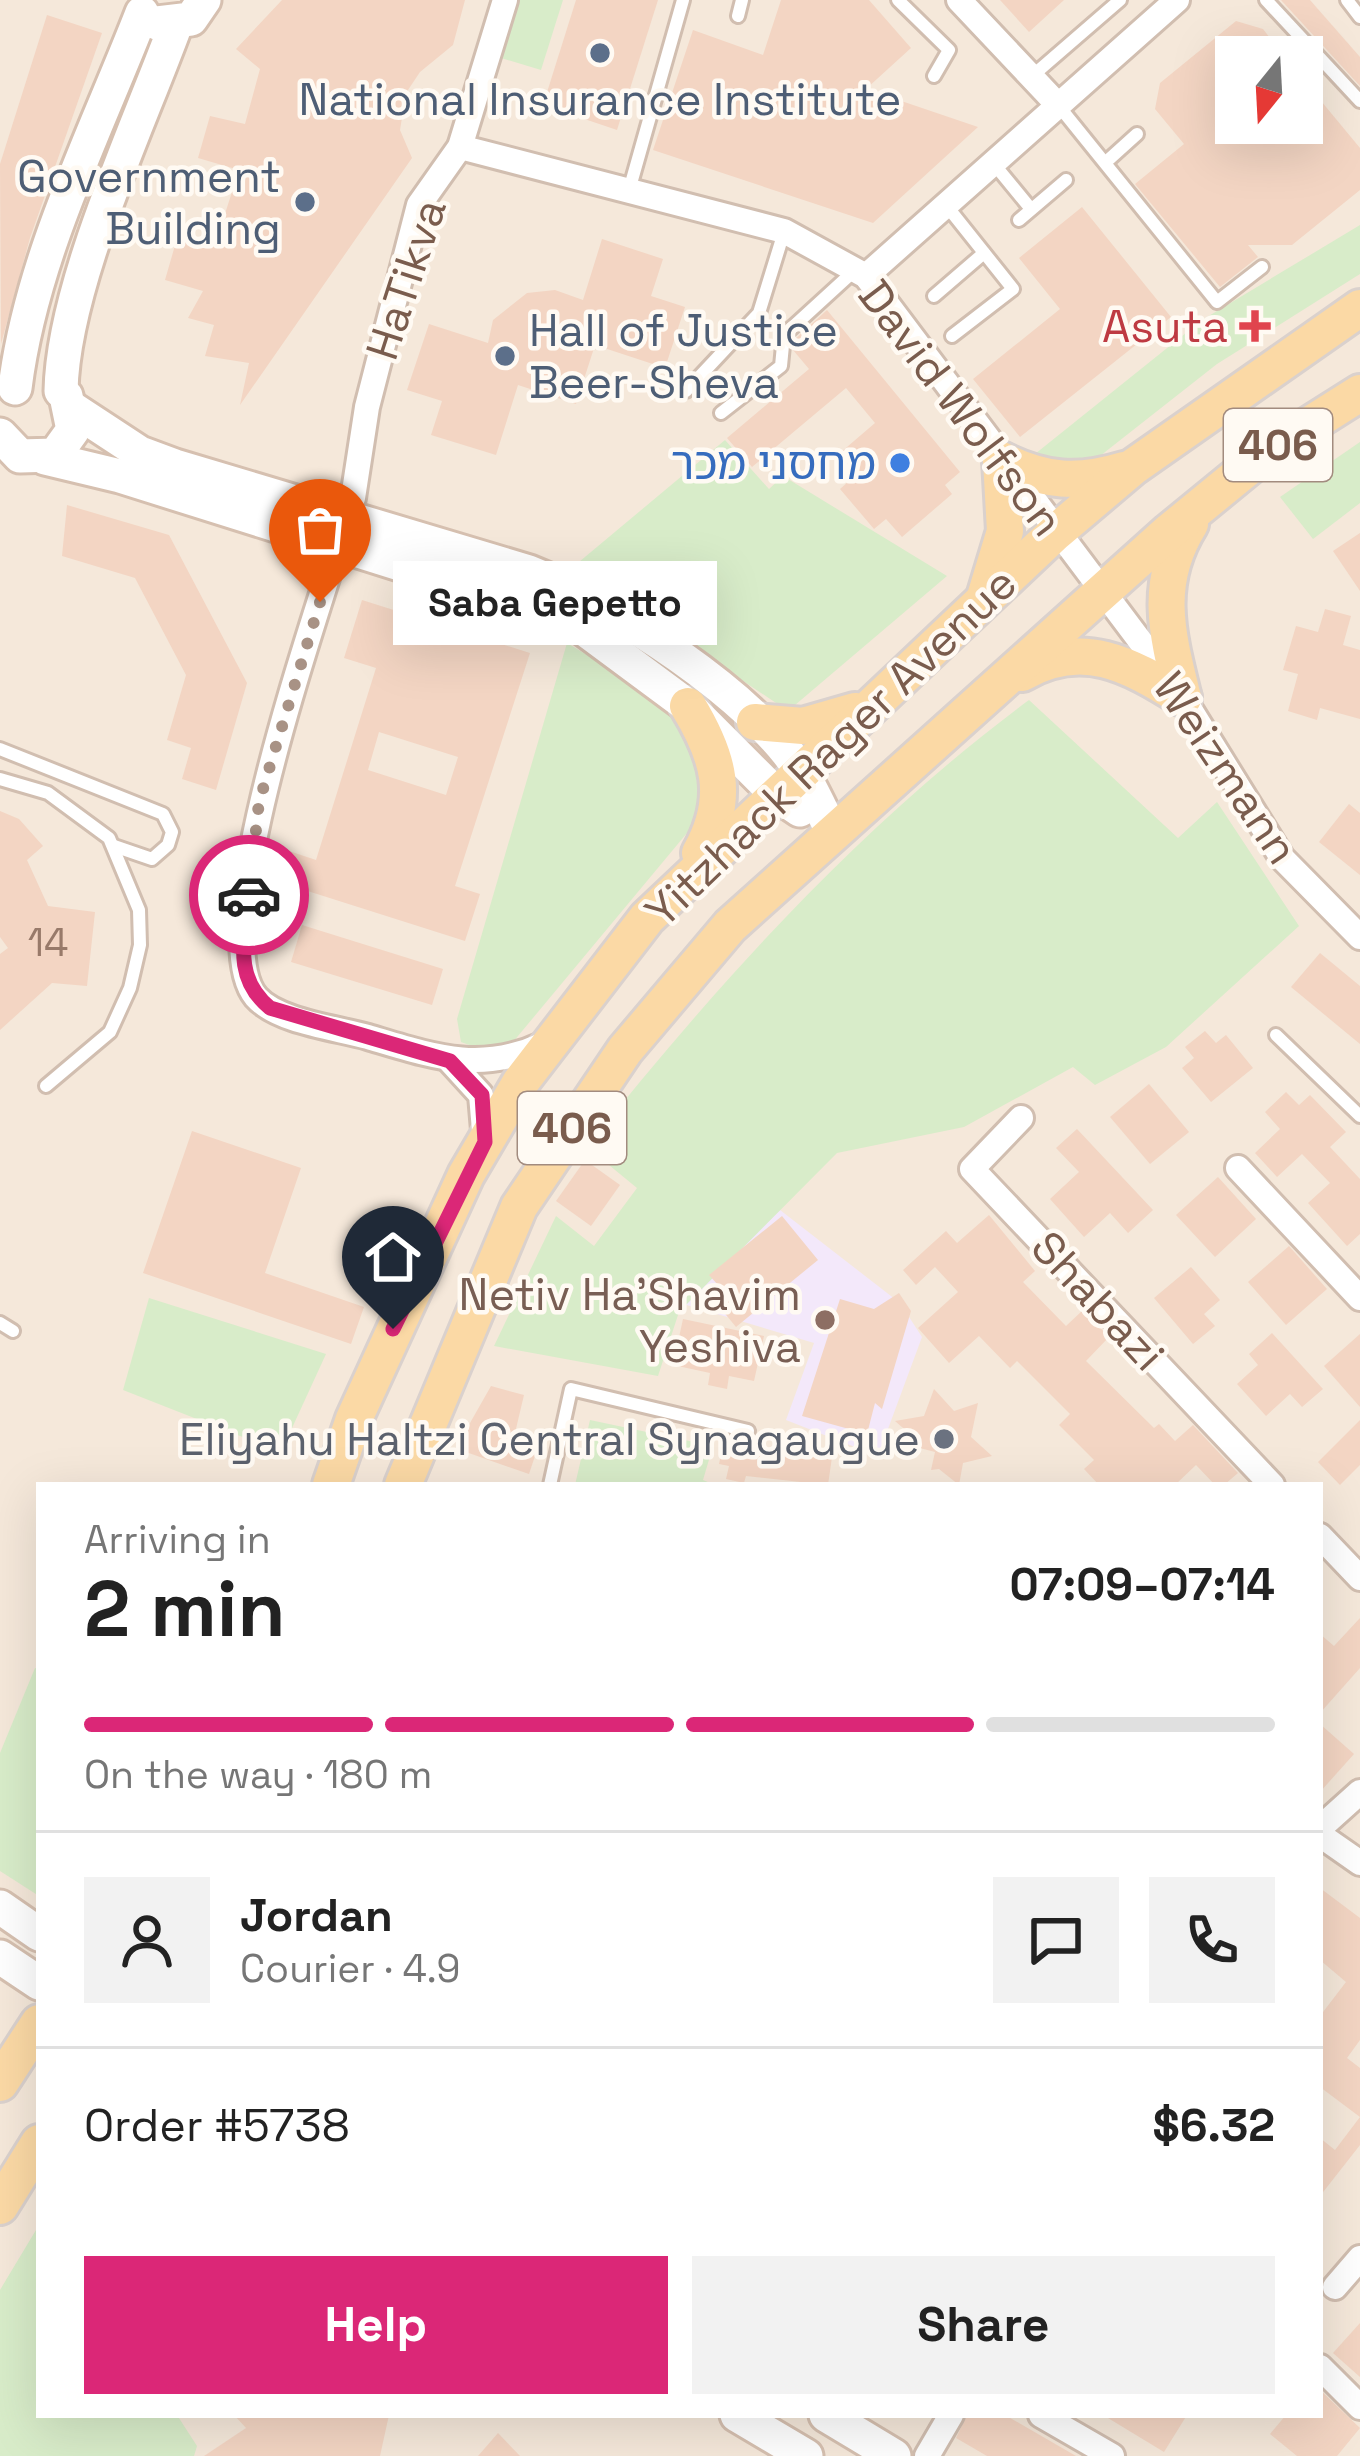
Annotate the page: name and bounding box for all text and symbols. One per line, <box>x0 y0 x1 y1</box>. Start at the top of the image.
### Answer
north arrow <box>1215 36 1323 144</box>
map controls <box>1215 36 1323 144</box>
marker: National Insurance Institute <box>587 40 613 66</box>
place label: National Insurance Institute <box>299 71 901 128</box>
place label: Government Building <box>17 148 281 257</box>
marker: Government Building <box>292 189 318 215</box>
street label: HaTikva <box>353 191 459 367</box>
street label: David Wolfson <box>846 269 1076 547</box>
place label: Asuta <box>1102 298 1228 355</box>
place label: Hall of Justice Beer-Sheva <box>529 302 838 411</box>
marker: Asuta <box>1239 310 1271 342</box>
marker: Hall of Justice Beer-Sheva <box>492 343 518 369</box>
road number: 406 <box>1224 409 1332 481</box>
place label: מחסני מכר <box>671 435 876 492</box>
marker: מחסני מכר <box>887 450 913 476</box>
pin <box>269 479 371 602</box>
icon: bag <box>287 497 353 563</box>
street label: Yitzhack Rager Avenue <box>633 555 1029 939</box>
callout: Saba Gepetto <box>392 560 716 644</box>
text: Saba Gepetto <box>428 578 682 627</box>
street label: Weizmann <box>1141 661 1311 875</box>
courier <box>189 835 309 955</box>
icon: car <box>216 862 282 928</box>
house number: 14 <box>28 918 68 967</box>
road number: 406 <box>518 1092 626 1164</box>
pin <box>342 1206 444 1329</box>
street label: Shabazi <box>1019 1219 1177 1383</box>
icon: home <box>360 1224 426 1290</box>
place label: Netiv Ha'Shavim Yeshiva <box>459 1266 801 1375</box>
marker: Netiv Ha'Shavim Yeshiva <box>812 1307 838 1333</box>
place label: Eliyahu Haltzi Central Synagaugue <box>179 1411 920 1468</box>
marker: Eliyahu Haltzi Central Synagaugue <box>931 1426 957 1452</box>
text: Arriving in <box>84 1515 271 1564</box>
text: 07:09–07:14 <box>1010 1556 1275 1613</box>
text: 2 min <box>84 1559 286 1659</box>
text: On the way · 180 m <box>84 1750 432 1799</box>
button: person <box>84 1877 210 2003</box>
button: chat <box>993 1877 1119 2003</box>
button: phone <box>1149 1877 1275 2003</box>
text: Jordan <box>240 1887 393 1944</box>
text: Courier · 4.9 <box>240 1944 460 1993</box>
text: Order #5738 <box>84 2097 350 2154</box>
text: $6.32 <box>1153 2097 1275 2154</box>
button: Help <box>84 2256 668 2394</box>
button: Share <box>692 2256 1275 2394</box>

